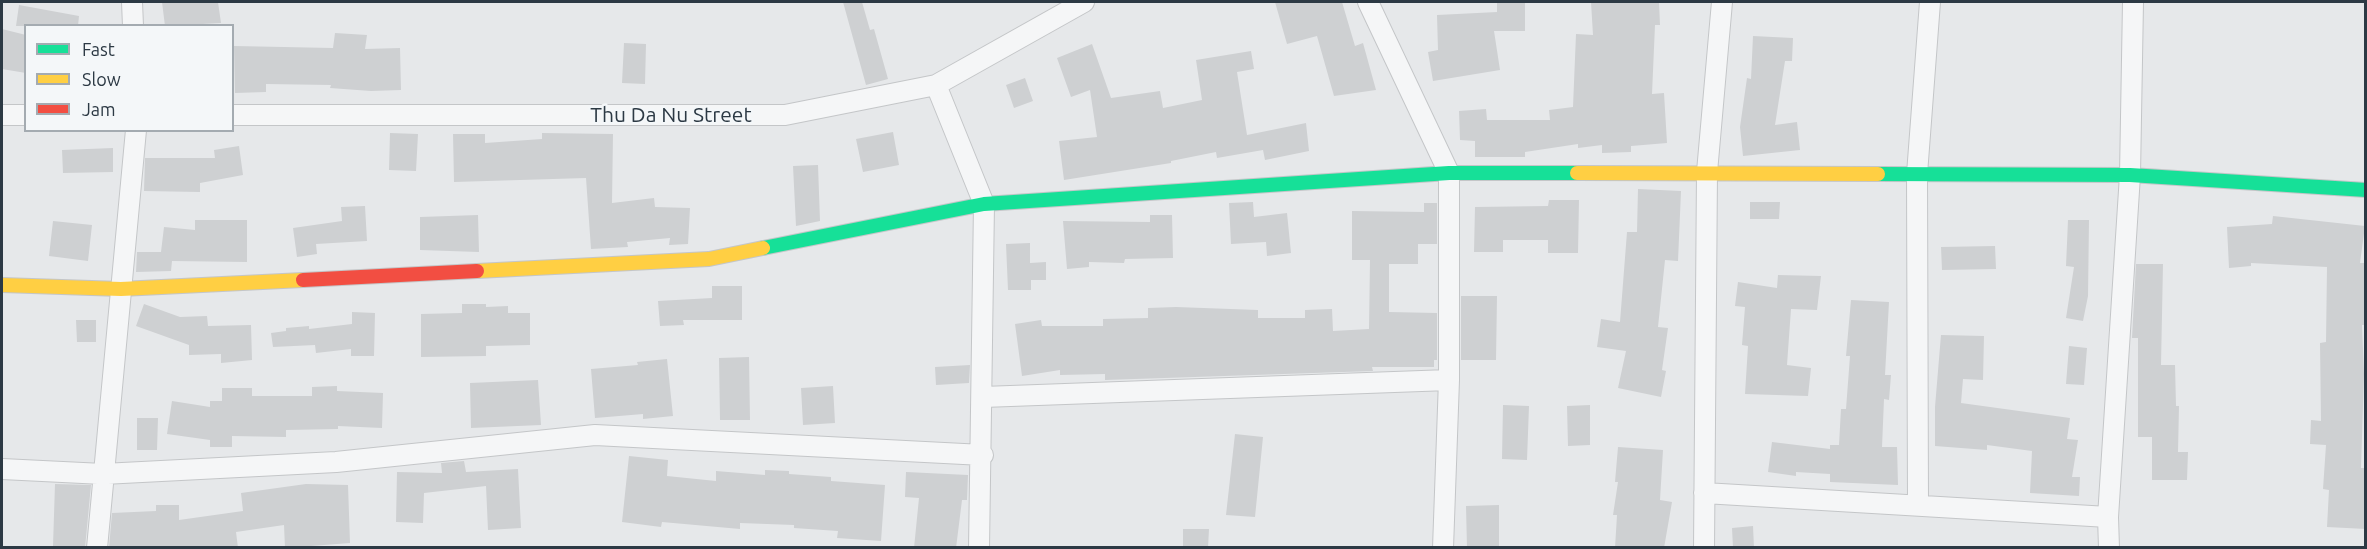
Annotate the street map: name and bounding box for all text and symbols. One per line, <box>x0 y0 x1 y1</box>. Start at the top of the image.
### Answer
legend <box>24 24 234 132</box>
text: Fast <box>82 39 115 59</box>
text: Slow <box>82 69 121 89</box>
text: Jam <box>82 99 116 119</box>
street label: Thu Da Nu Street <box>590 102 752 128</box>

